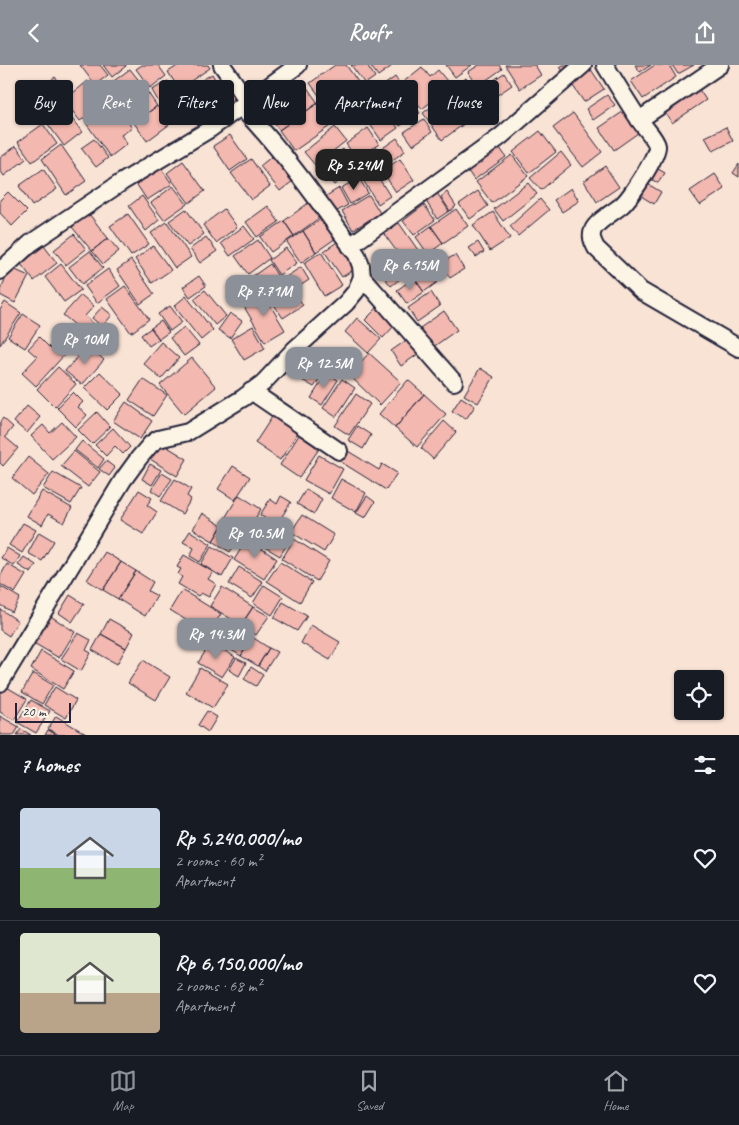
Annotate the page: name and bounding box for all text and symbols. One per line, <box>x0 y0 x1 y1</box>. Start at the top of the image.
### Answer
icon: back <box>20 19 48 47</box>
text: Roofr <box>348 19 391 47</box>
icon: share <box>691 19 719 47</box>
chip: Buy <box>15 80 73 125</box>
chip: Rent <box>83 80 149 125</box>
chip: Filters <box>159 80 234 125</box>
chip: New <box>244 80 306 125</box>
chip: Apartment <box>316 80 418 125</box>
chip: House <box>428 80 499 125</box>
pin: Rp 5.24M <box>302 149 406 191</box>
text: Rp 5.24M <box>326 155 382 175</box>
pin: Rp 6.15M <box>358 249 462 291</box>
text: Rp 6.15M <box>382 255 438 275</box>
pin: Rp 7.71M <box>212 275 316 317</box>
text: Rp 7.71M <box>236 281 292 301</box>
pin: Rp 10M <box>44 323 126 365</box>
text: Rp 10M <box>62 329 108 349</box>
pin: Rp 12.5M <box>272 347 376 389</box>
text: Rp 12.5M <box>296 353 352 373</box>
pin: Rp 10.5M <box>203 517 307 559</box>
text: Rp 10.5M <box>227 523 283 543</box>
pin: Rp 14.3M <box>164 617 268 660</box>
text: Rp 14.3M <box>188 624 244 644</box>
map controls <box>674 670 724 720</box>
button: locate <box>674 670 724 720</box>
scale bar <box>15 700 71 723</box>
text: 20 m <box>22 703 46 720</box>
icon: filters <box>691 751 719 779</box>
text: 7 homes <box>20 752 79 778</box>
text: Rp 5,240,000/mo <box>175 825 301 851</box>
icon: home <box>60 828 120 888</box>
icon: heart <box>691 844 719 872</box>
text: 2 rooms · 60 m² <box>175 851 261 871</box>
text: Apartment <box>175 871 234 891</box>
text: Rp 6,150,000/mo <box>175 950 301 976</box>
icon: home <box>60 953 120 1013</box>
icon: heart <box>691 969 719 997</box>
text: 2 rooms · 68 m² <box>175 976 261 996</box>
text: Apartment <box>175 996 234 1016</box>
tab: Map <box>109 1067 137 1114</box>
tab: Saved <box>355 1067 383 1114</box>
tab: Home <box>602 1067 630 1114</box>

